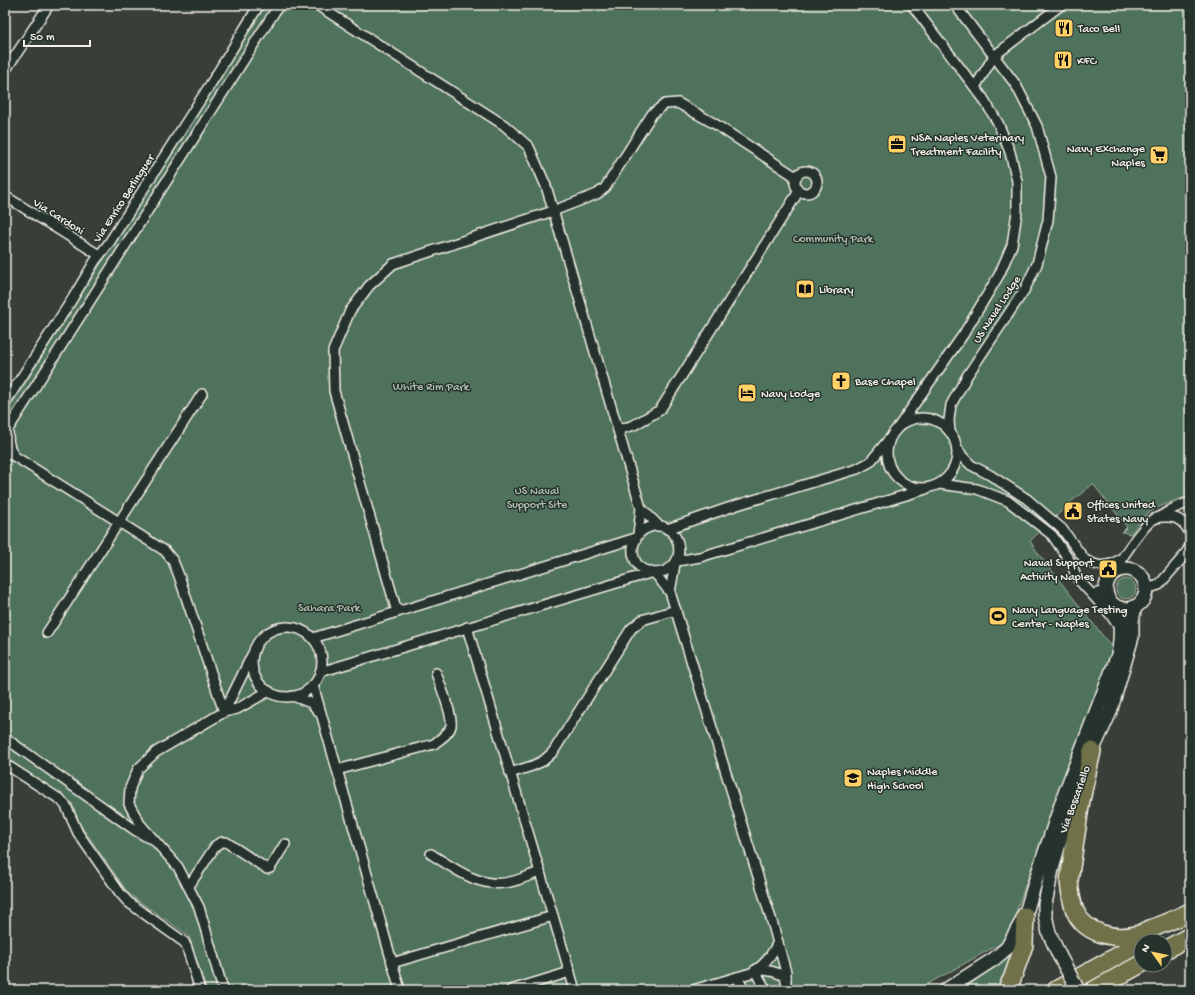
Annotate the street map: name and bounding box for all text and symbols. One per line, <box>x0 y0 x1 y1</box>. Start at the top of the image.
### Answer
restaurant icon: Taco Bell <box>1053 17 1075 39</box>
scale bar <box>24 22 90 48</box>
place label: Taco Bell <box>1077 23 1120 37</box>
text: 50 m <box>30 31 55 45</box>
restaurant icon: KFC <box>1052 49 1074 71</box>
place label: KFC <box>1077 55 1098 69</box>
place label: NSA Naples Veterinary Treatment Facility <box>910 132 1024 160</box>
office icon: NSA Naples Veterinary Treatment Facility <box>886 133 908 155</box>
place label: Navy Exchange Naples <box>1067 143 1146 171</box>
supermarket icon: Navy Exchange Naples <box>1148 144 1170 166</box>
street label: Via Enrico Berlinguer <box>90 151 159 247</box>
street label: Via Cardoni <box>29 196 86 239</box>
park label: Community Park <box>793 233 875 247</box>
street label: US Naval Lodge <box>971 273 1025 347</box>
library icon: Library <box>794 278 816 300</box>
place label: Library <box>819 284 853 298</box>
church icon: Base Chapel <box>830 370 852 392</box>
place label: Base Chapel <box>854 376 916 390</box>
park label: White Rim Park <box>393 381 471 395</box>
hotel icon: Navy Lodge <box>736 382 758 404</box>
place label: Navy Lodge <box>761 388 821 402</box>
park label: US Naval Support Site <box>507 485 568 513</box>
place label: Offices United States Navy <box>1087 499 1156 527</box>
public building icon: Offices United States Navy <box>1062 500 1084 522</box>
place label: Naval Support Activity Naples <box>1020 557 1095 585</box>
public building icon: Naval Support Activity Naples <box>1097 558 1119 580</box>
park label: Sahara Park <box>298 602 362 616</box>
place label: Navy Language Testing Center - Naples <box>1012 604 1128 632</box>
sports icon: Navy Language Testing Center - Naples <box>987 605 1009 627</box>
street label: Via Boscariello <box>1057 764 1095 836</box>
place label: Naples Middle High School <box>867 766 938 794</box>
school or university icon: Naples Middle High School <box>842 767 864 789</box>
north arrow <box>1133 933 1173 973</box>
text: N <box>1139 942 1153 955</box>

